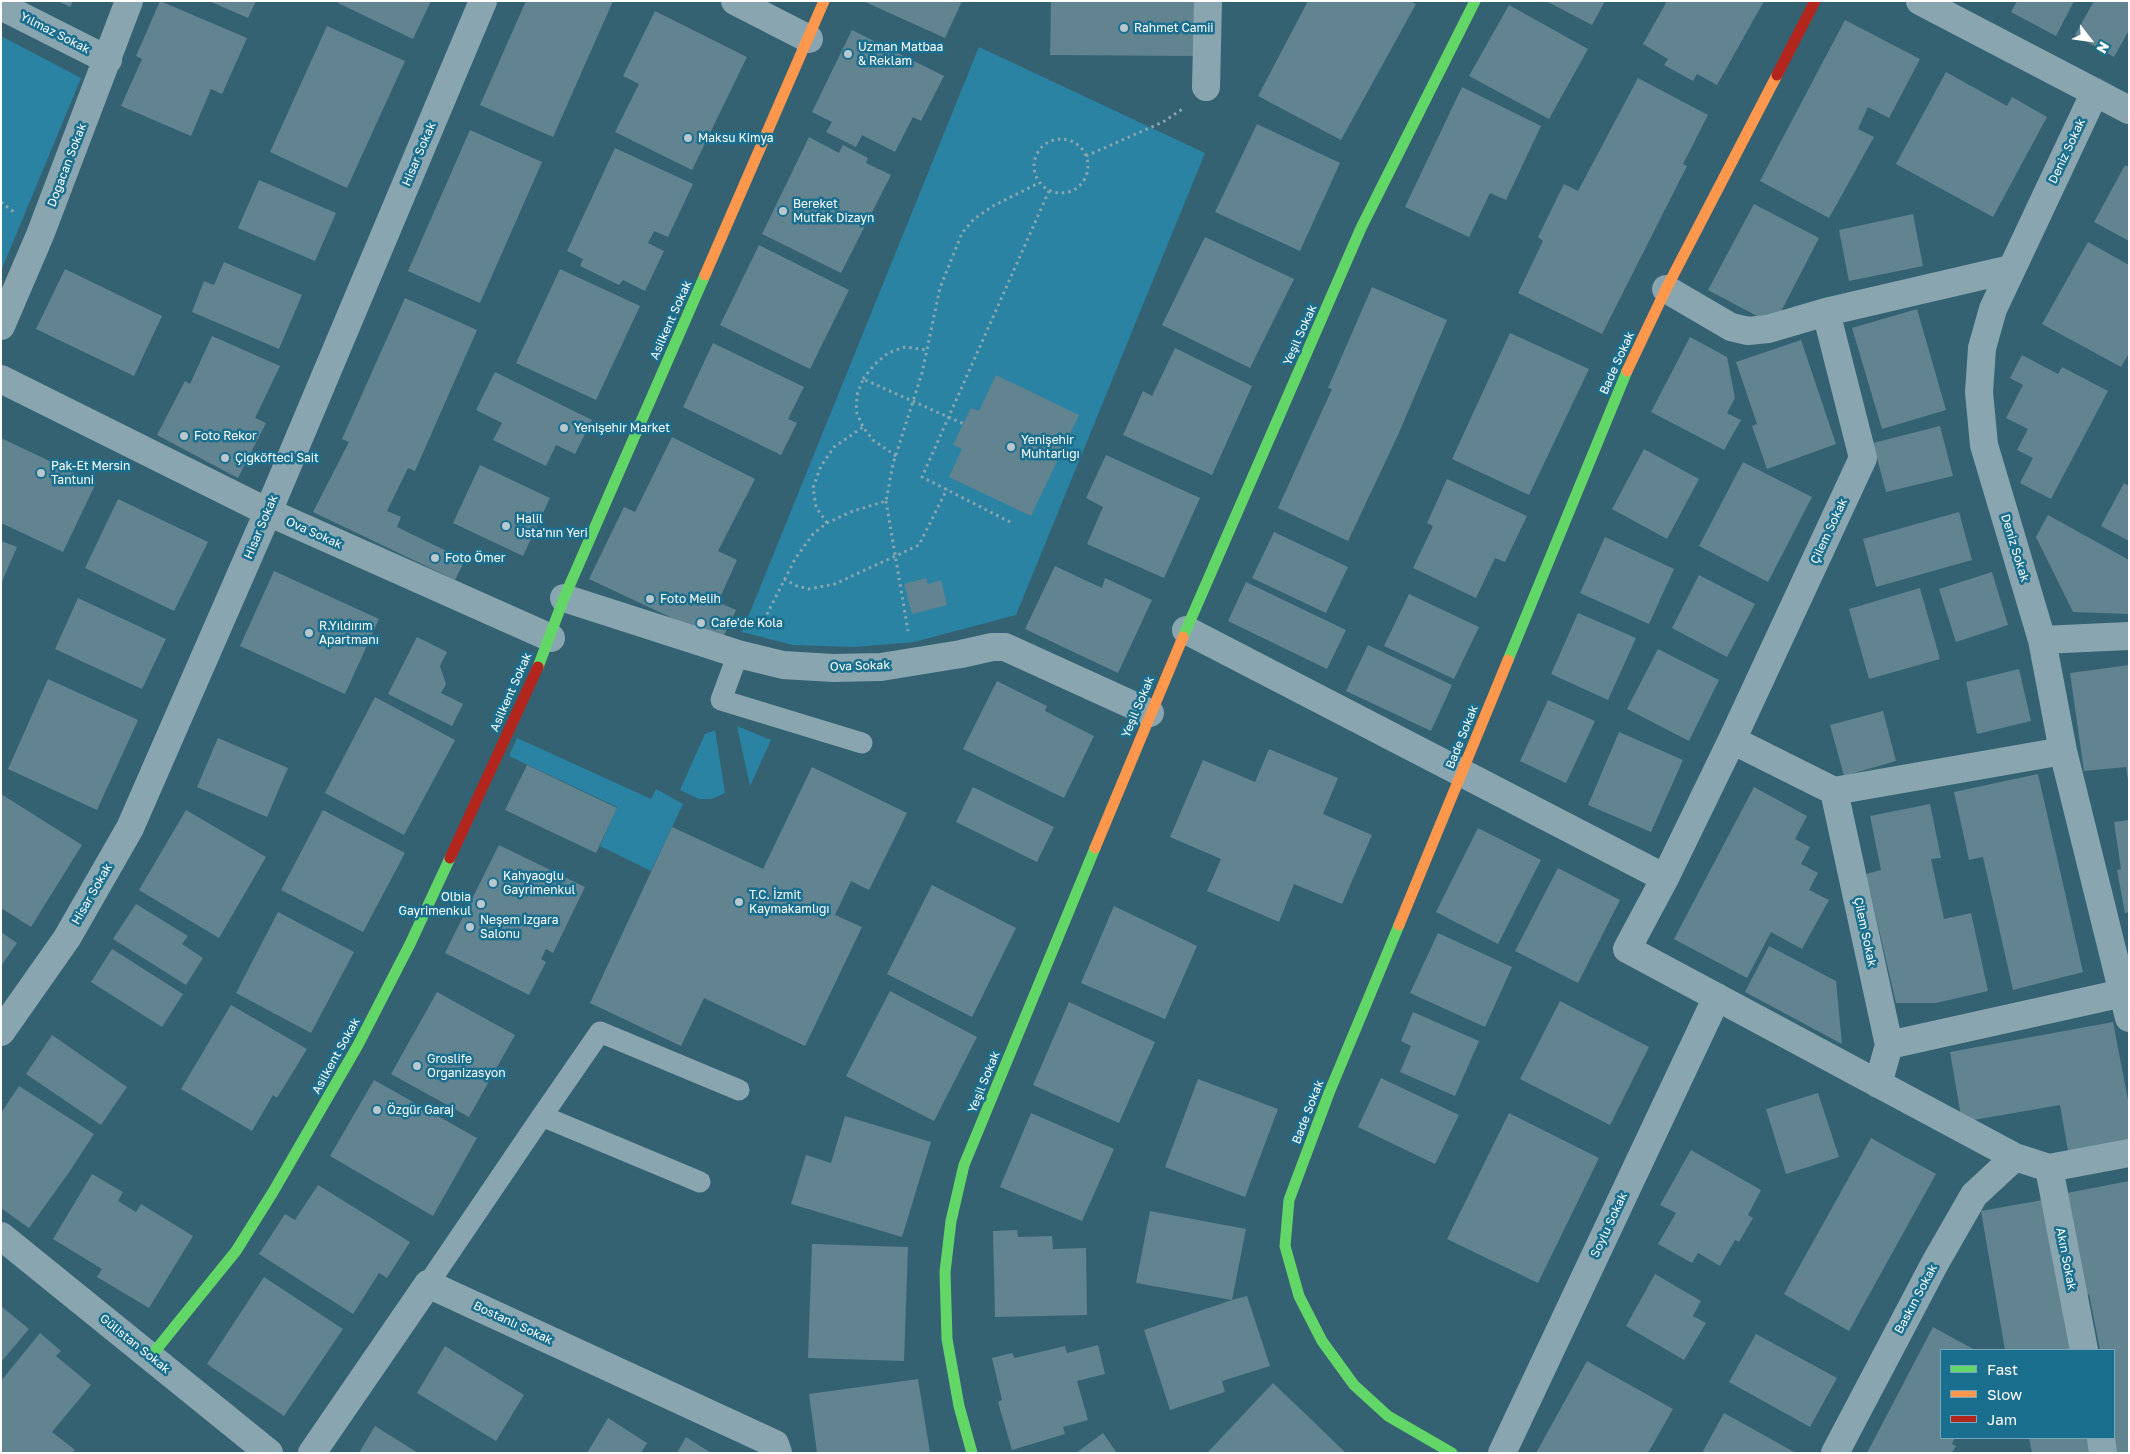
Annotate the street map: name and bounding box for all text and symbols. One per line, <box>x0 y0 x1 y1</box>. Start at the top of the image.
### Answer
street label: Yılmaz Sokak <box>18 9 92 57</box>
north arrow <box>2065 15 2115 65</box>
place label: Rahmet Camii <box>1134 21 1214 35</box>
marker: Rahmet Camii <box>1118 22 1130 34</box>
text: N <box>2093 39 2113 57</box>
place label: Uzman Matbaa & Reklam <box>858 40 943 68</box>
marker: Uzman Matbaa & Reklam <box>842 48 854 60</box>
street label: Deniz Sokak <box>2046 116 2088 186</box>
street label: Hisar Sokak <box>399 120 439 188</box>
street label: Doğacan Sokak <box>44 121 90 209</box>
place label: Maksu Kimya <box>698 131 774 145</box>
marker: Maksu Kimya <box>682 132 694 144</box>
place label: Bereket Mutfak Dizayn <box>793 197 874 225</box>
marker: Bereket Mutfak Dizayn <box>777 205 789 217</box>
street label: Asilkent Sokak <box>647 278 695 362</box>
street label: Yeşil Sokak <box>1280 302 1320 368</box>
street label: Bade Sokak <box>1597 329 1637 397</box>
place label: Yenişehir Market <box>574 421 670 435</box>
marker: Yenişehir Market <box>558 422 570 434</box>
place label: Foto Rekor <box>194 429 257 443</box>
marker: Foto Rekor <box>178 430 190 442</box>
place label: Yenişehir Muhtarlığı <box>1021 433 1080 461</box>
marker: Yenişehir Muhtarlığı <box>1005 441 1017 453</box>
place label: Çiğköfteci Sait <box>235 451 319 465</box>
marker: Çiğköfteci Sait <box>219 452 231 464</box>
place label: Pak-Et Mersin Tantuni <box>51 459 130 487</box>
marker: Pak-Et Mersin Tantuni <box>35 467 47 479</box>
street label: Hisar Sokak <box>241 493 281 561</box>
street label: Çilem Sokak <box>1808 496 1850 566</box>
place label: Halil Usta'nın Yeri <box>516 512 588 540</box>
street label: Deniz Sokak <box>1998 512 2032 584</box>
street label: Ova Sokak <box>284 514 344 552</box>
marker: Halil Usta'nın Yeri <box>500 520 512 532</box>
place label: Foto Ömer <box>445 551 505 565</box>
marker: Foto Ömer <box>429 552 441 564</box>
place label: Foto Melih <box>660 592 721 606</box>
marker: Foto Melih <box>644 593 656 605</box>
place label: Cafe'de Kola <box>711 616 783 630</box>
marker: Cafe'de Kola <box>695 617 707 629</box>
place label: R.Yıldırım Apartmanı <box>319 619 379 647</box>
marker: R.Yıldırım Apartmanı <box>303 627 315 639</box>
street label: Asilkent Sokak <box>487 650 535 734</box>
street label: Ova Sokak <box>830 658 890 674</box>
street label: Yeşil Sokak <box>1119 674 1157 740</box>
street label: Bade Sokak <box>1443 703 1481 771</box>
street label: Hisar Sokak <box>69 861 115 927</box>
place label: Kahyaoğlu Gayrimenkul <box>503 869 575 897</box>
marker: Kahyaoğlu Gayrimenkul <box>487 877 499 889</box>
place label: T.C. İzmit Kaymakamlığı <box>749 888 830 916</box>
place label: Olbia Gayrimenkul <box>399 890 471 918</box>
marker: T.C. İzmit Kaymakamlığı <box>733 896 745 908</box>
street label: Çilem Sokak <box>1851 896 1879 968</box>
marker: Olbia Gayrimenkul <box>475 898 487 910</box>
place label: Neşem Izgara Salonu <box>480 913 558 941</box>
marker: Neşem Izgara Salonu <box>464 921 476 933</box>
street label: Asilkent Sokak <box>309 1015 363 1097</box>
street label: Yeşil Sokak <box>965 1049 1003 1115</box>
place label: Groslife Organizasyon <box>427 1052 506 1080</box>
marker: Groslife Organizasyon <box>411 1060 423 1072</box>
street label: Bade Sokak <box>1289 1078 1327 1146</box>
place label: Özgür Garaj <box>387 1103 454 1117</box>
marker: Özgür Garaj <box>371 1104 383 1116</box>
street label: Soylu Sokak <box>1588 1190 1630 1260</box>
street label: Akın Sokak <box>2053 1226 2079 1292</box>
street label: Baskın Sokak <box>1892 1262 1940 1336</box>
street label: Bostanlı Sokak <box>471 1298 555 1348</box>
street label: Gülistan Sokak <box>97 1311 173 1377</box>
legend <box>1940 1349 2115 1439</box>
text: Fast <box>1987 1360 2018 1378</box>
text: Slow <box>1987 1385 2022 1403</box>
text: Jam <box>1987 1410 2017 1428</box>

